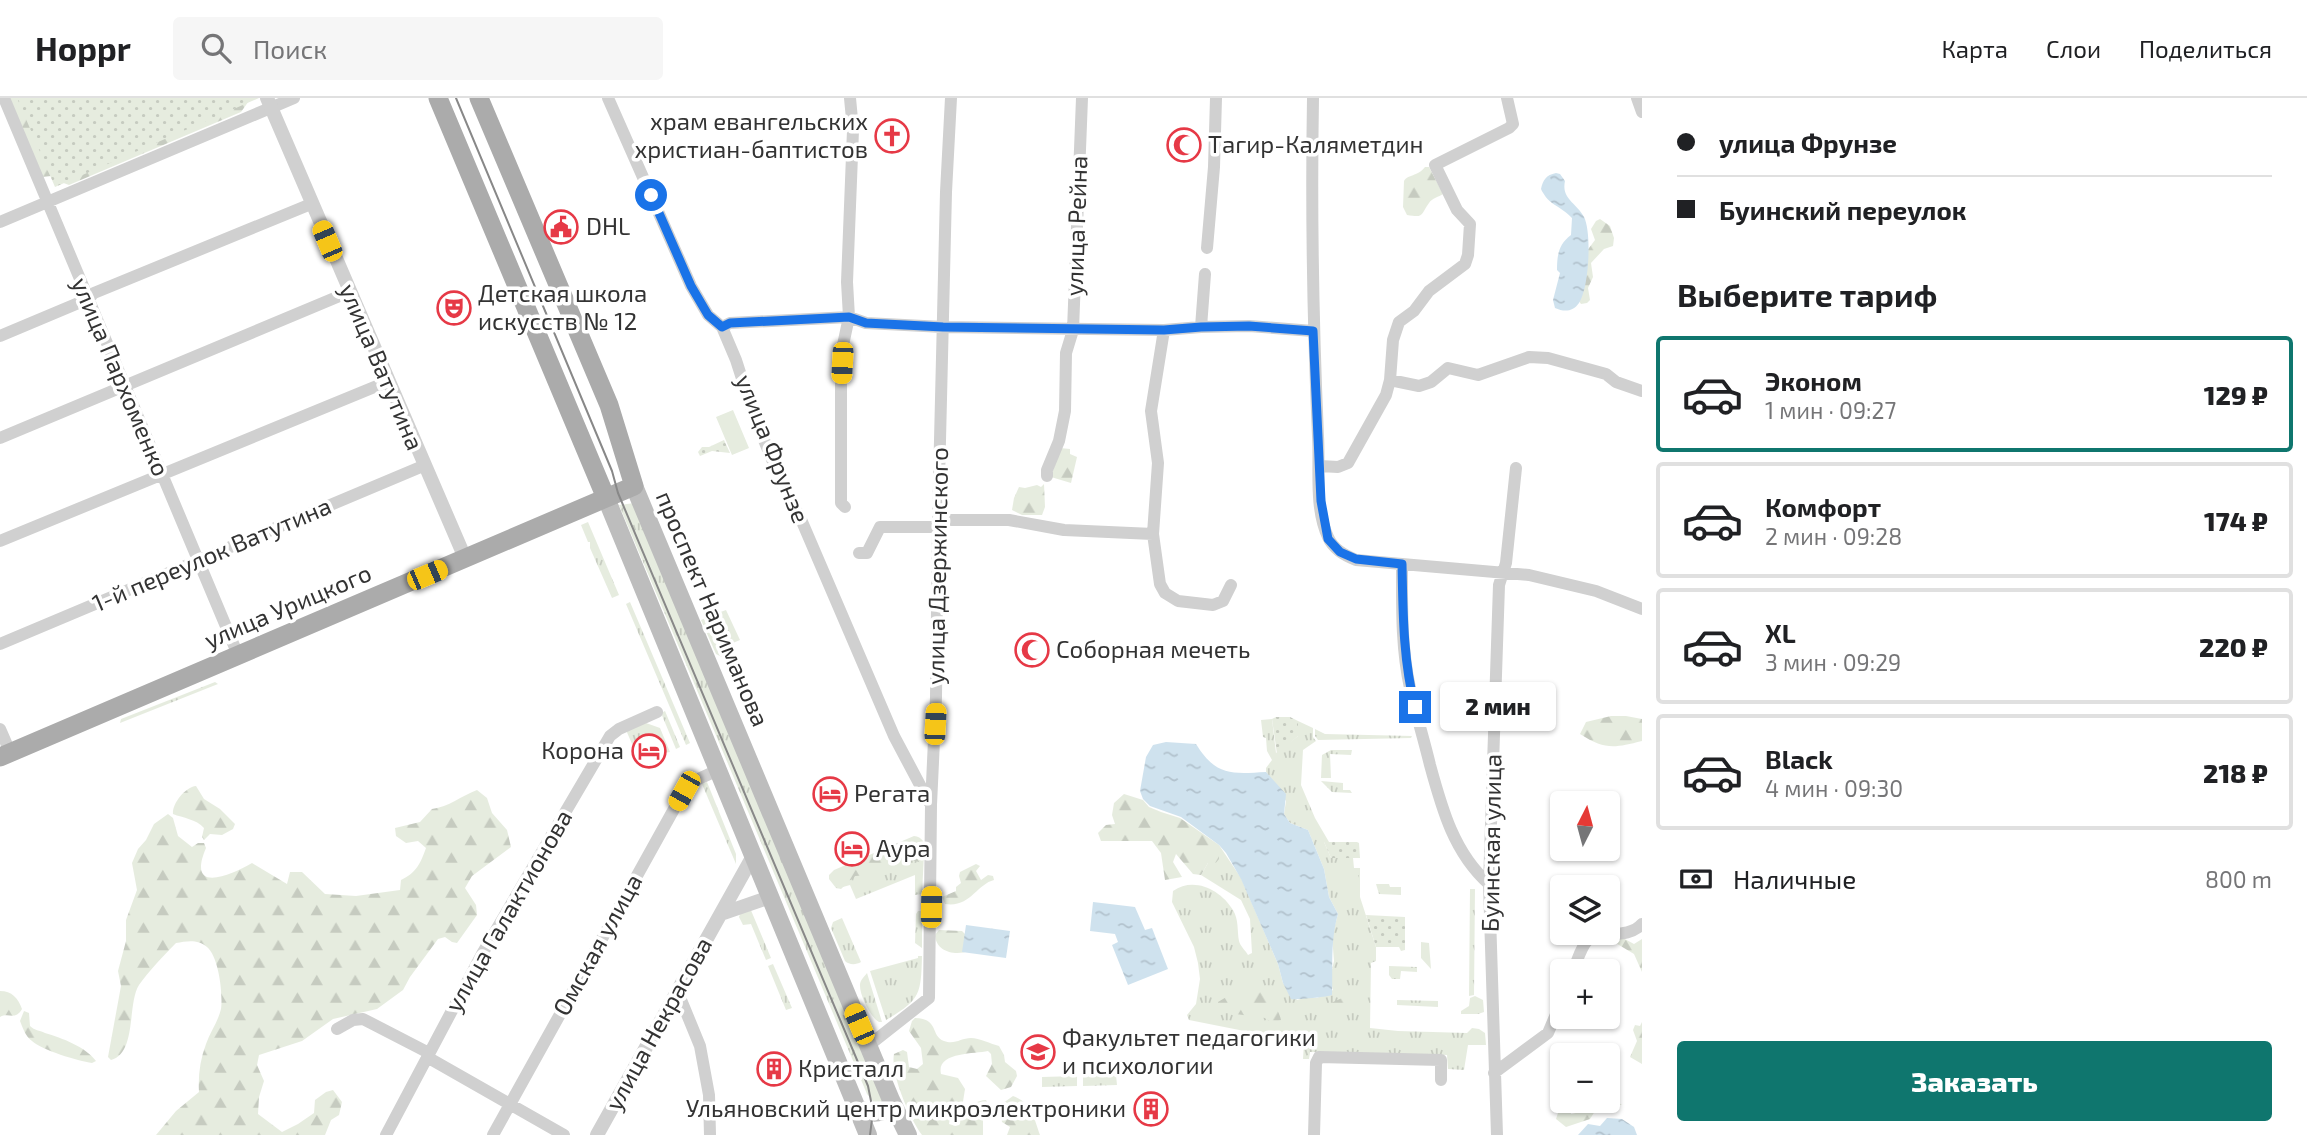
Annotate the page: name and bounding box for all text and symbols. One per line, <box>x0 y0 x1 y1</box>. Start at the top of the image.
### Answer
search box <box>173 17 663 80</box>
text: Hoppr <box>35 28 131 68</box>
icon: search <box>197 29 235 67</box>
text: Поиск <box>253 33 327 64</box>
text: Карта <box>1941 34 2008 63</box>
text: Слои <box>2046 34 2101 63</box>
text: Поделиться <box>2139 34 2272 63</box>
place label: храм евангельских христиан-баптистов <box>634 106 868 163</box>
church icon: храм евангельских христиан-баптистов <box>873 117 911 155</box>
mosque icon: Тагир-Каляметдин <box>1165 126 1203 164</box>
text: улица Фрунзе <box>1719 127 1897 158</box>
place label: Тагир-Каляметдин <box>1208 129 1424 158</box>
street label: улица Рейна <box>1059 155 1093 297</box>
route start <box>635 179 667 211</box>
text: Буинский переулок <box>1719 194 1966 225</box>
public building icon: DHL <box>542 208 580 246</box>
place label: DHL <box>586 211 630 240</box>
car <box>310 218 345 264</box>
street label: улица Пархоменко <box>65 273 176 481</box>
text: Выберите тариф <box>1677 275 1937 313</box>
place label: Детская школа искусств № 12 <box>478 278 647 336</box>
street label: улица Ватутина <box>333 279 431 454</box>
theatre icon: Детская школа искусств № 12 <box>435 289 473 327</box>
car <box>831 341 854 385</box>
icon: car <box>1681 363 1744 426</box>
text: Эконом <box>1765 365 1862 396</box>
street label: улица Фрунзе <box>730 370 816 527</box>
text: 129 ₽ <box>2204 379 2268 410</box>
text: 1 мин · 09:27 <box>1765 396 1896 424</box>
street label: улица Дзержинского <box>920 447 954 685</box>
street label: проспект Нариманова <box>651 486 776 730</box>
icon: car <box>1681 489 1744 552</box>
street label: 1-й переулок Ватутина <box>88 490 336 618</box>
text: Комфорт <box>1765 491 1881 522</box>
text: 174 ₽ <box>2204 505 2268 536</box>
text: 2 мин · 09:28 <box>1765 522 1902 550</box>
street label: улица Урицкого <box>200 557 376 655</box>
car <box>404 557 451 593</box>
icon: car <box>1681 615 1744 678</box>
text: XL <box>1765 617 1796 648</box>
mosque icon: Соборная мечеть <box>1013 631 1051 669</box>
text: 220 ₽ <box>2199 631 2268 662</box>
place label: Соборная мечеть <box>1056 634 1251 663</box>
text: 3 мин · 09:29 <box>1765 648 1901 676</box>
callout: 2 мин <box>1440 682 1555 732</box>
route end <box>1399 691 1431 723</box>
text: 2 мин <box>1465 692 1531 720</box>
car <box>924 702 947 746</box>
hotel icon: Корона <box>630 732 668 770</box>
place label: Корона <box>541 735 624 764</box>
icon: car <box>1681 741 1744 804</box>
text: Black <box>1765 743 1833 774</box>
street label: Буинская улица <box>1474 754 1508 932</box>
text: 218 ₽ <box>2203 757 2268 788</box>
car <box>665 768 704 814</box>
text: 4 мин · 09:30 <box>1765 774 1903 802</box>
hotel icon: Регата <box>811 775 849 813</box>
place label: Регата <box>854 778 930 807</box>
north arrow <box>1550 791 1620 861</box>
map controls <box>1550 791 1620 1113</box>
street label: улица Галактионова <box>438 804 578 1017</box>
hotel icon: Аура <box>833 830 871 868</box>
place label: Аура <box>876 833 930 863</box>
icon: cash <box>1677 860 1715 898</box>
text: Наличные <box>1733 863 1856 894</box>
text: 800 m <box>2205 865 2272 893</box>
street label: Омская улица <box>546 868 648 1021</box>
button: layers <box>1550 875 1620 945</box>
car <box>921 886 942 928</box>
street label: улица Некрасова <box>598 932 718 1115</box>
button: + <box>1550 959 1620 1029</box>
car <box>842 1001 877 1047</box>
place label: Факультет педагогики и психологии <box>1062 1022 1316 1079</box>
school or university icon: Факультет педагогики и психологии <box>1019 1033 1057 1071</box>
button: Заказать <box>1677 1041 2272 1121</box>
button: − <box>1550 1043 1620 1113</box>
building icon: Кристалл <box>755 1050 793 1088</box>
place label: Кристалл <box>798 1053 904 1082</box>
building icon: Ульяновский центр микроэлектроники <box>1132 1090 1170 1128</box>
place label: Ульяновский центр микроэлектроники <box>686 1093 1126 1122</box>

